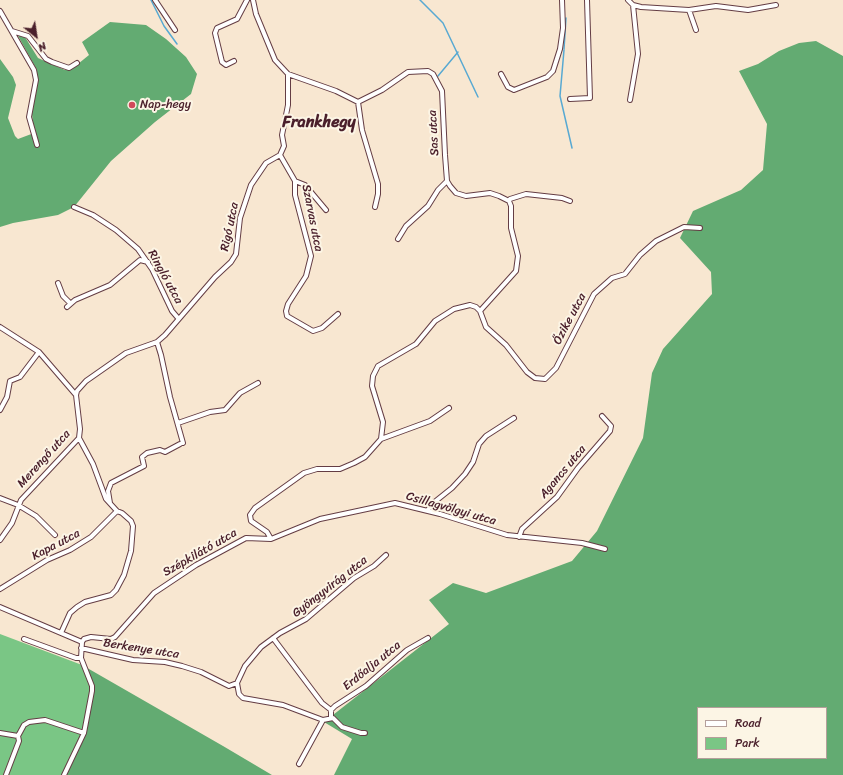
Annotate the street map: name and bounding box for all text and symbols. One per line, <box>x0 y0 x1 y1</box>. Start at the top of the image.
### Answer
north arrow <box>16 16 56 56</box>
text: N <box>34 37 50 57</box>
place label: Nap-hegy <box>140 98 191 112</box>
marker: Nap-hegy <box>127 100 137 110</box>
street label: Sas utca <box>426 110 442 156</box>
district label: Frankhegy <box>282 113 356 133</box>
street label: Szarvas utca <box>298 183 326 253</box>
street label: Rigó utca <box>218 201 242 253</box>
street label: Ringló utca <box>144 248 186 306</box>
street label: Őzike utca <box>550 291 590 347</box>
street label: Merengő utca <box>14 427 74 491</box>
street label: Agancs utca <box>537 443 589 501</box>
street label: Csillagvölgyi utca <box>404 489 498 529</box>
street label: Kapa utca <box>29 526 83 564</box>
street label: Szépkilátó utca <box>160 526 240 580</box>
street label: Gyöngyvirág utca <box>290 553 370 621</box>
street label: Berkenye utca <box>102 636 180 662</box>
street label: Erdőalja utca <box>340 638 404 694</box>
legend <box>697 707 827 759</box>
text: Road <box>735 712 761 734</box>
text: Park <box>735 732 760 754</box>

